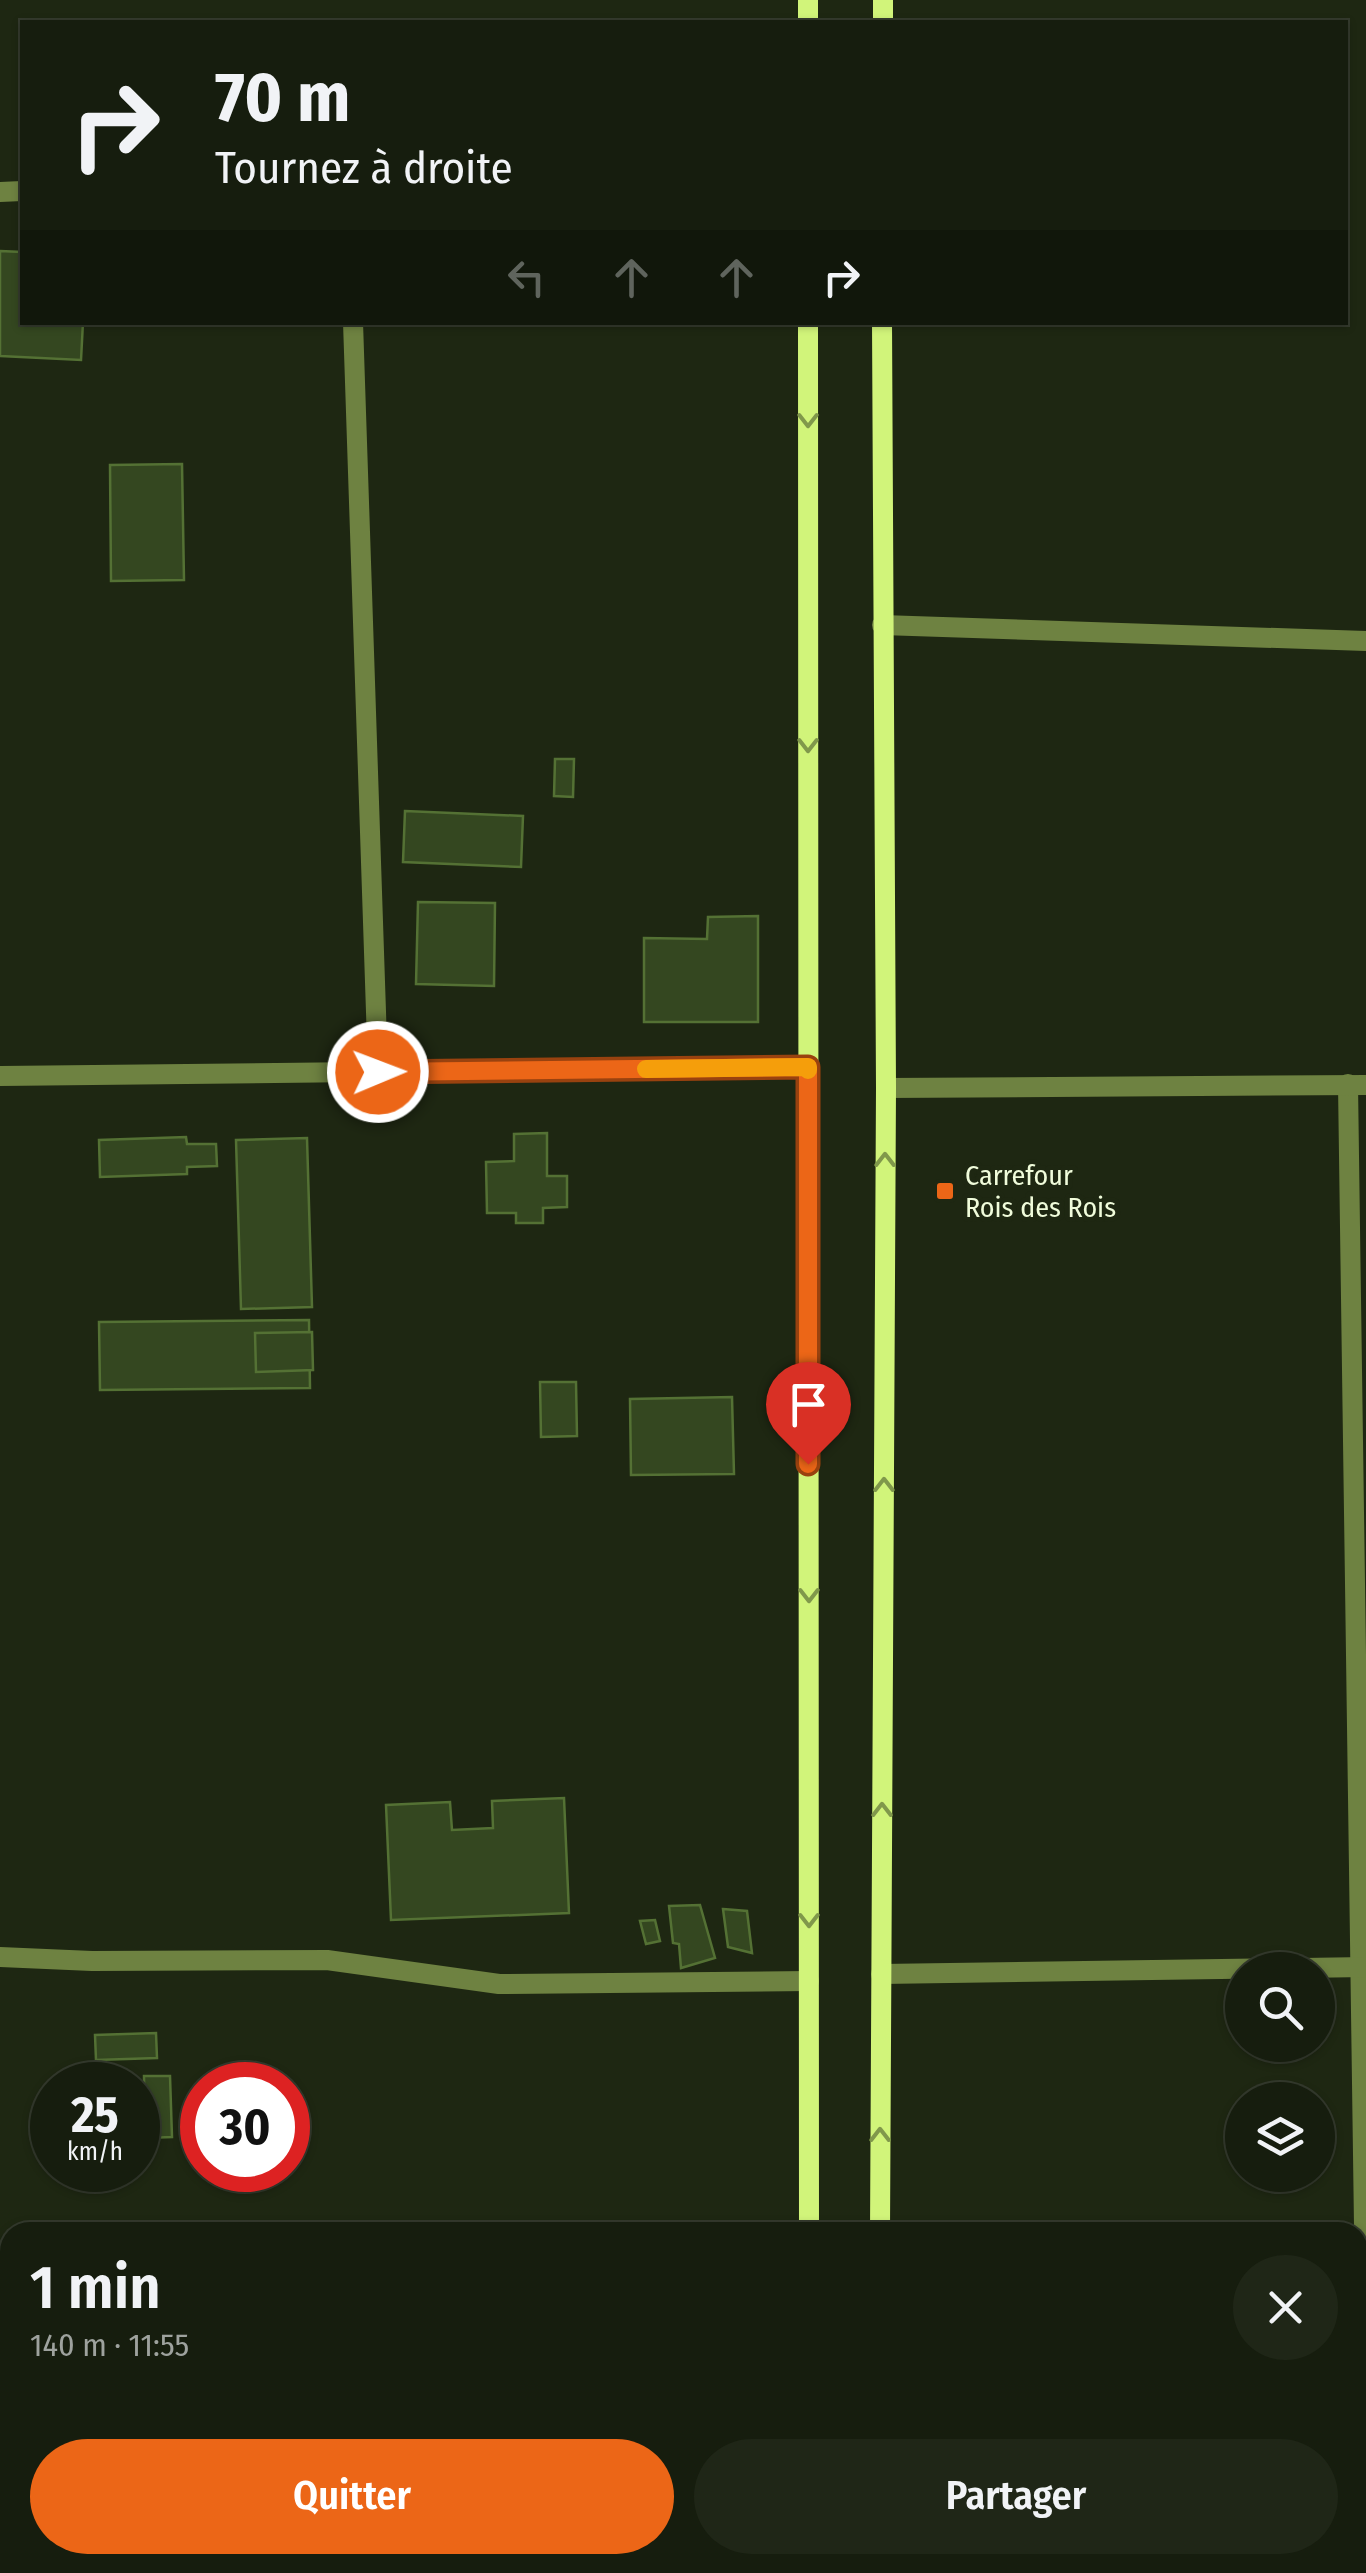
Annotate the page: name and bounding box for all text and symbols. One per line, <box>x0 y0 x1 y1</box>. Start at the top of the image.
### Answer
text: 70 m <box>215 56 350 140</box>
icon: right <box>50 60 180 190</box>
text: Tournez à droite <box>215 141 513 195</box>
icon: left <box>499 250 554 305</box>
icon: ahead <box>604 250 659 305</box>
icon: ahead <box>709 250 764 305</box>
icon: right <box>814 250 869 305</box>
one-way arrow <box>797 412 819 428</box>
one-way arrow <box>797 738 819 753</box>
position arrow <box>326 1020 430 1124</box>
one-way arrow <box>874 1152 896 1168</box>
place label: Carrefour Rois des Rois <box>965 1159 1116 1224</box>
marker: Carrefour Rois des Rois <box>934 1180 956 1202</box>
pin <box>766 1362 851 1465</box>
icon: arrive <box>781 1377 836 1432</box>
one-way arrow <box>873 1477 894 1493</box>
one-way arrow <box>798 1588 820 1603</box>
one-way arrow <box>871 1802 893 1818</box>
one-way arrow <box>798 1912 820 1928</box>
map controls <box>1225 1952 1335 2192</box>
button: search <box>1225 1952 1335 2062</box>
speed limit sign: 30 <box>180 2062 310 2192</box>
button: layers <box>1225 2082 1335 2192</box>
text: 25 <box>71 2085 119 2145</box>
one-way arrow <box>870 2127 891 2143</box>
text: km/h <box>67 2137 123 2167</box>
text: 1 min <box>30 2252 161 2324</box>
button: close <box>1233 2255 1338 2360</box>
text: 140 m · 11:55 <box>30 2326 189 2364</box>
button: Quitter <box>30 2439 674 2554</box>
button: Partager <box>694 2439 1338 2554</box>

